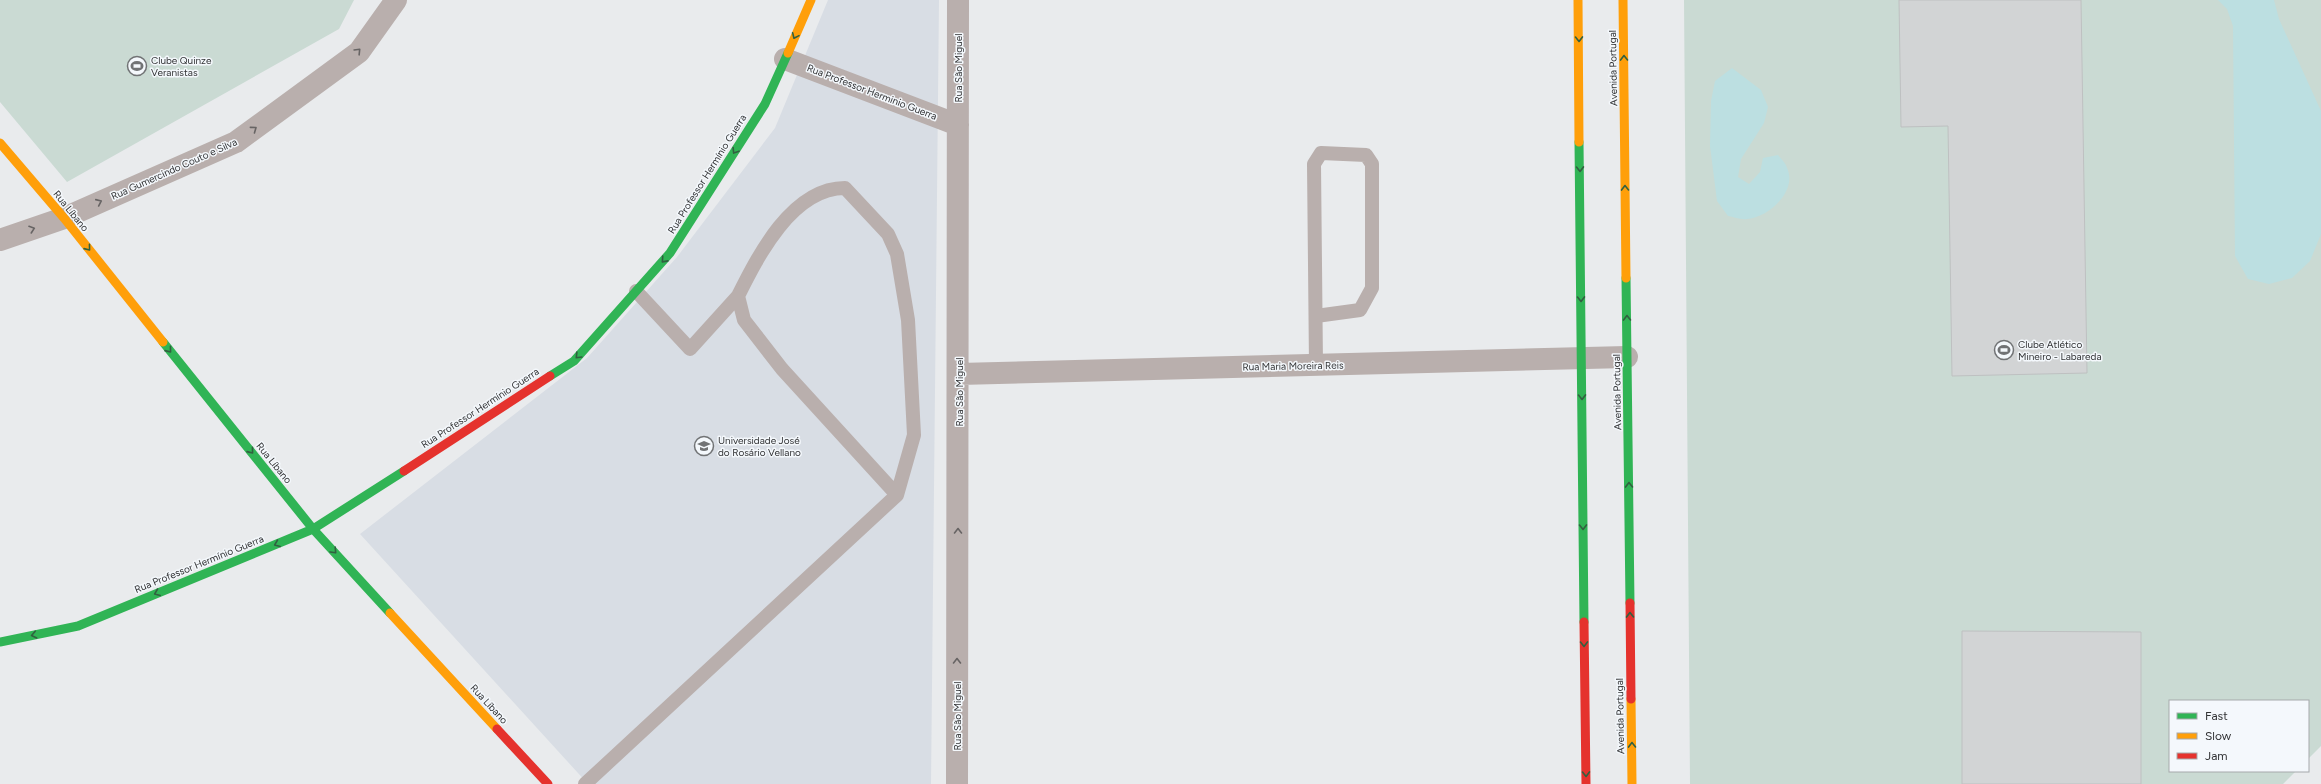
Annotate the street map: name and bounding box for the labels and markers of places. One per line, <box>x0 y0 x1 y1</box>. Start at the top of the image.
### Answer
place label: Clube Quinze Veranistas <box>151 54 212 79</box>
sports icon: Clube Quinze Veranistas <box>126 55 148 77</box>
place label: Clube Atlético Mineiro - Labareda <box>2018 338 2102 363</box>
sports icon: Clube Atlético Mineiro - Labareda <box>1993 339 2015 361</box>
place label: Universidade José do Rosário Vellano <box>718 434 801 459</box>
school or university icon: Universidade José do Rosário Vellano <box>693 435 715 457</box>

